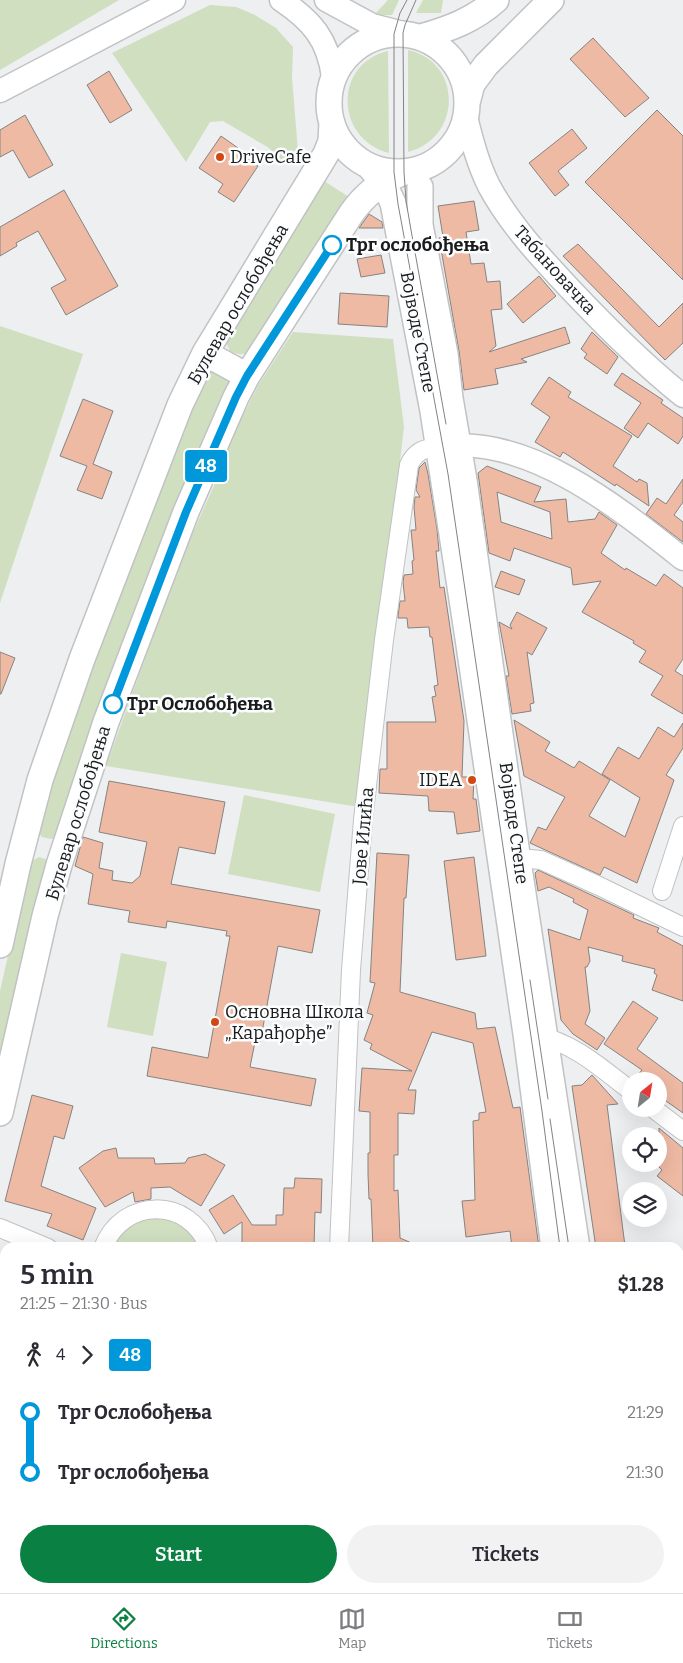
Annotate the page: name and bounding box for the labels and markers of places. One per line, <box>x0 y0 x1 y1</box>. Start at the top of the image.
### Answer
place label: DriveCafe <box>230 146 311 168</box>
marker: DriveCafe <box>214 151 226 163</box>
place label: Трг ослобођења <box>346 234 489 256</box>
marker: Трг ослобођења <box>322 235 342 255</box>
place label: Трг Ослобођења <box>127 693 273 715</box>
marker: Трг Ослобођења <box>103 694 123 714</box>
place label: IDEA <box>419 769 462 791</box>
marker: IDEA <box>466 774 478 786</box>
place label: Основна Школа „Карађорђе” <box>225 1001 364 1044</box>
marker: Основна Школа „Карађорђе” <box>209 1016 221 1028</box>

